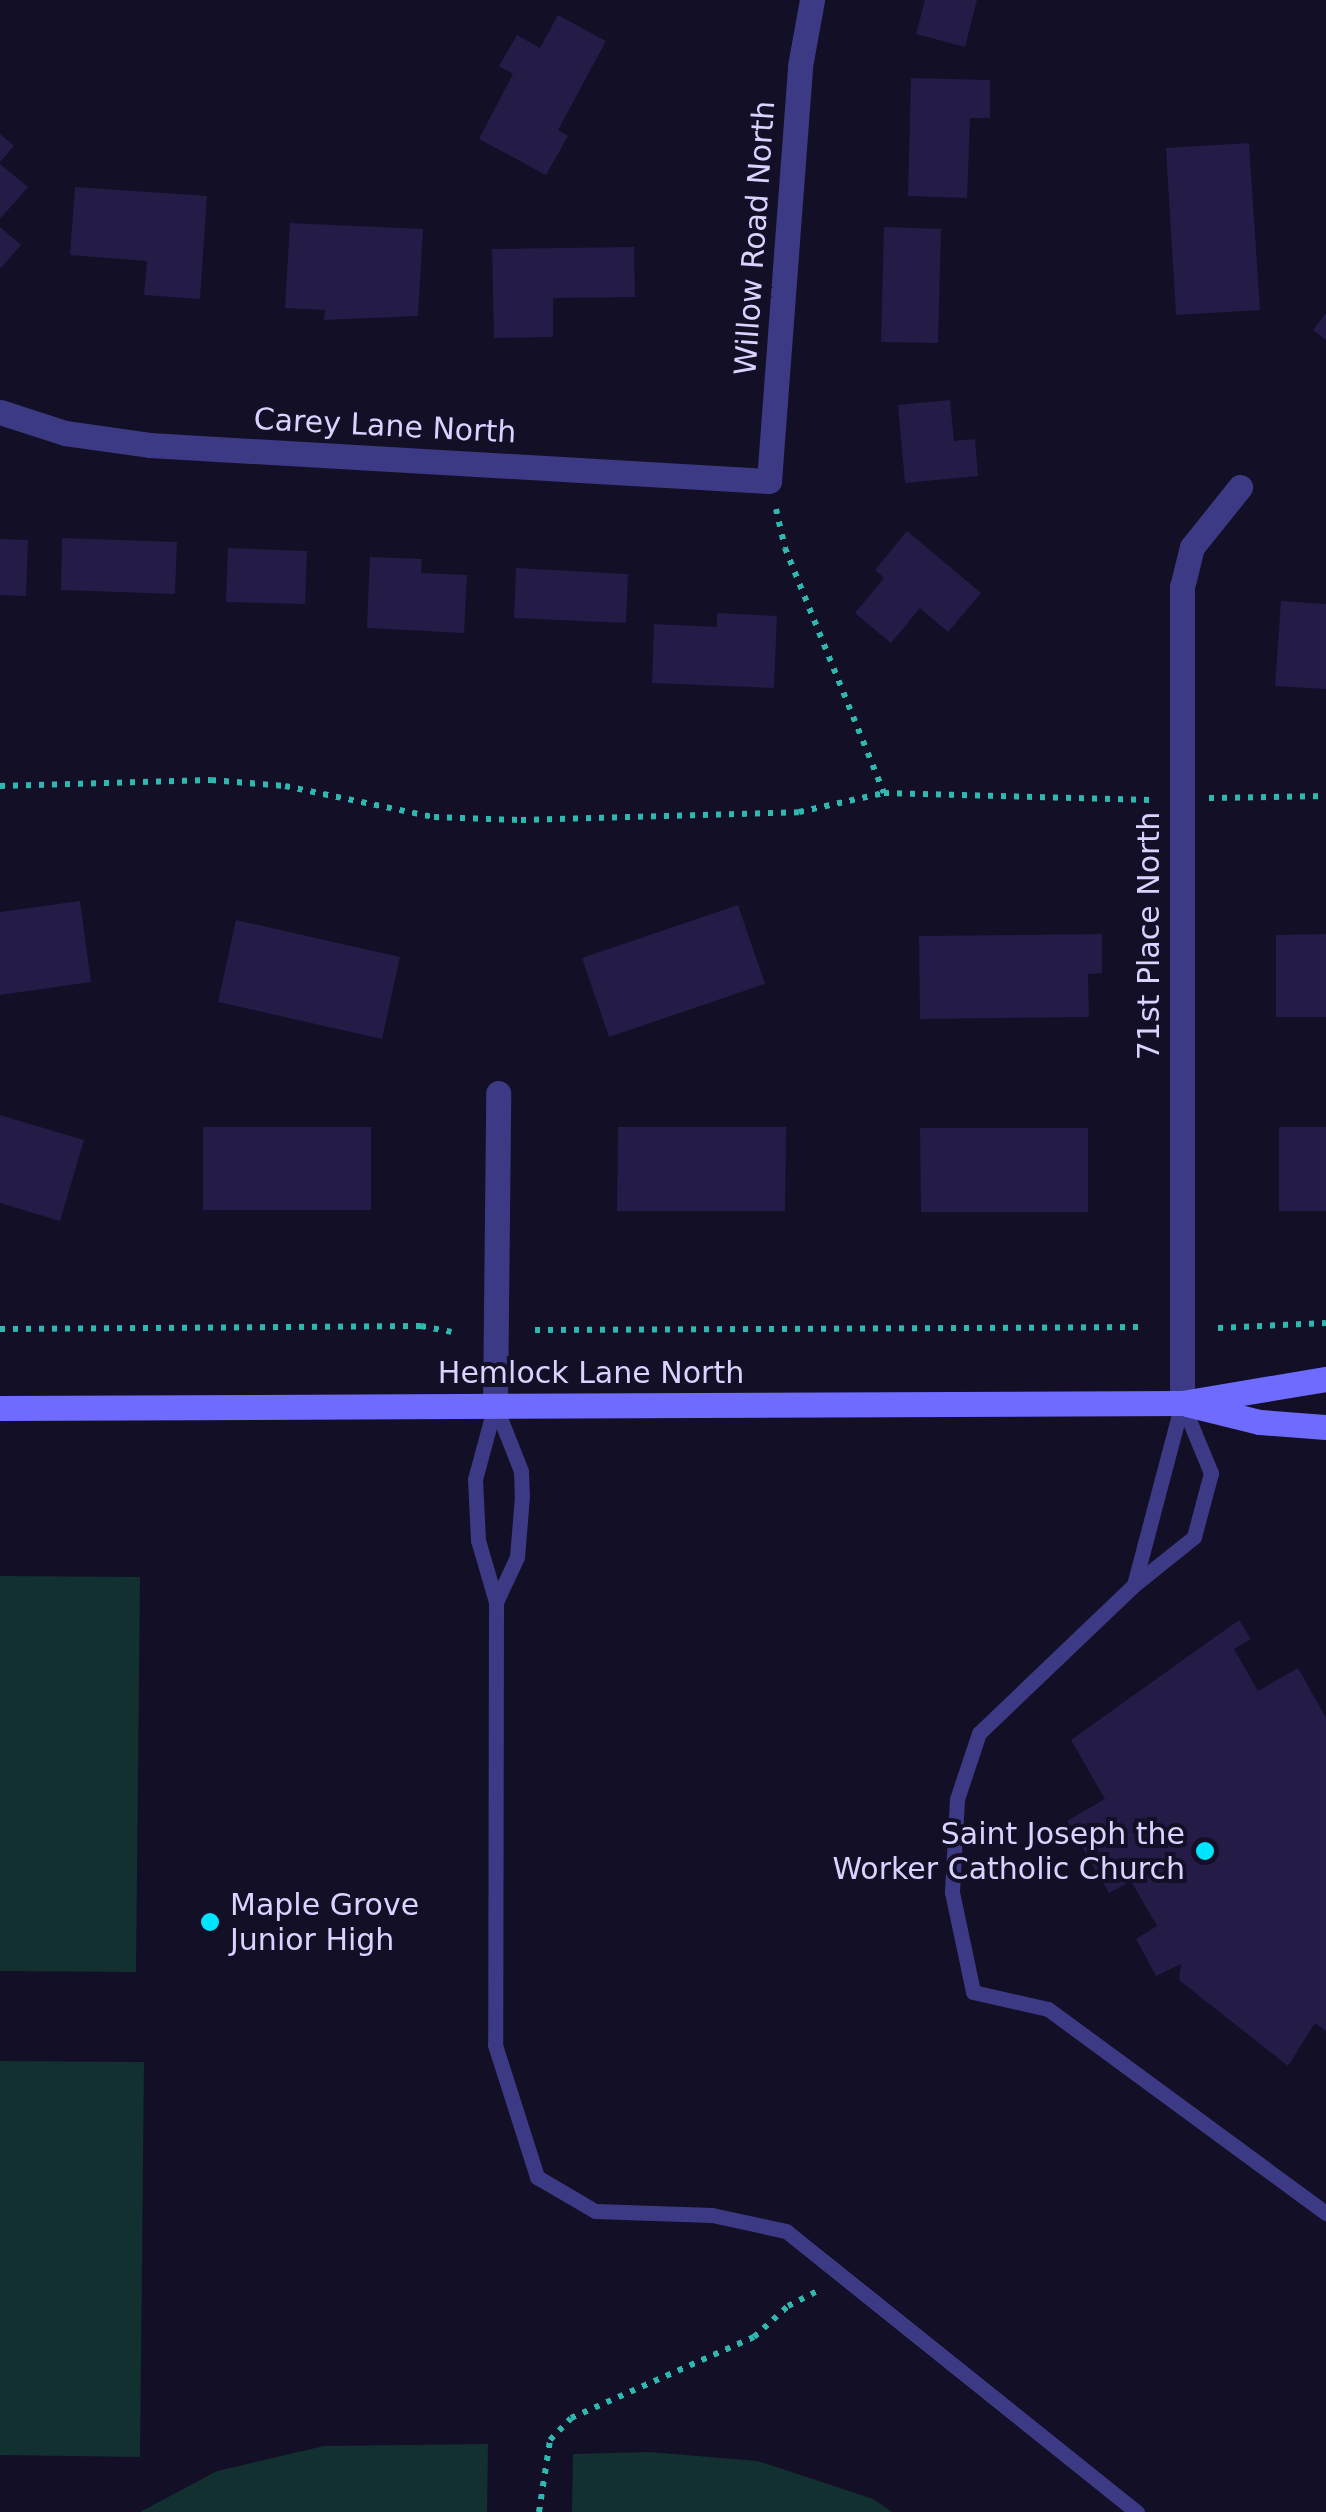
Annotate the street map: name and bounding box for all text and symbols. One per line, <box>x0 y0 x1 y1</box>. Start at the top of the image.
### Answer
street label: Willow Road North <box>727 100 783 376</box>
street label: Carey Lane North <box>253 401 517 451</box>
street label: 71st Place North <box>1131 812 1167 1060</box>
street label: Hemlock Lane North <box>438 1355 744 1391</box>
place label: Saint Joseph the Worker Catholic Church <box>832 1816 1185 1886</box>
marker: Saint Joseph the Worker Catholic Church <box>1194 1840 1216 1862</box>
place label: Maple Grove Junior High <box>230 1887 419 1958</box>
marker: Maple Grove Junior High <box>199 1911 221 1933</box>

